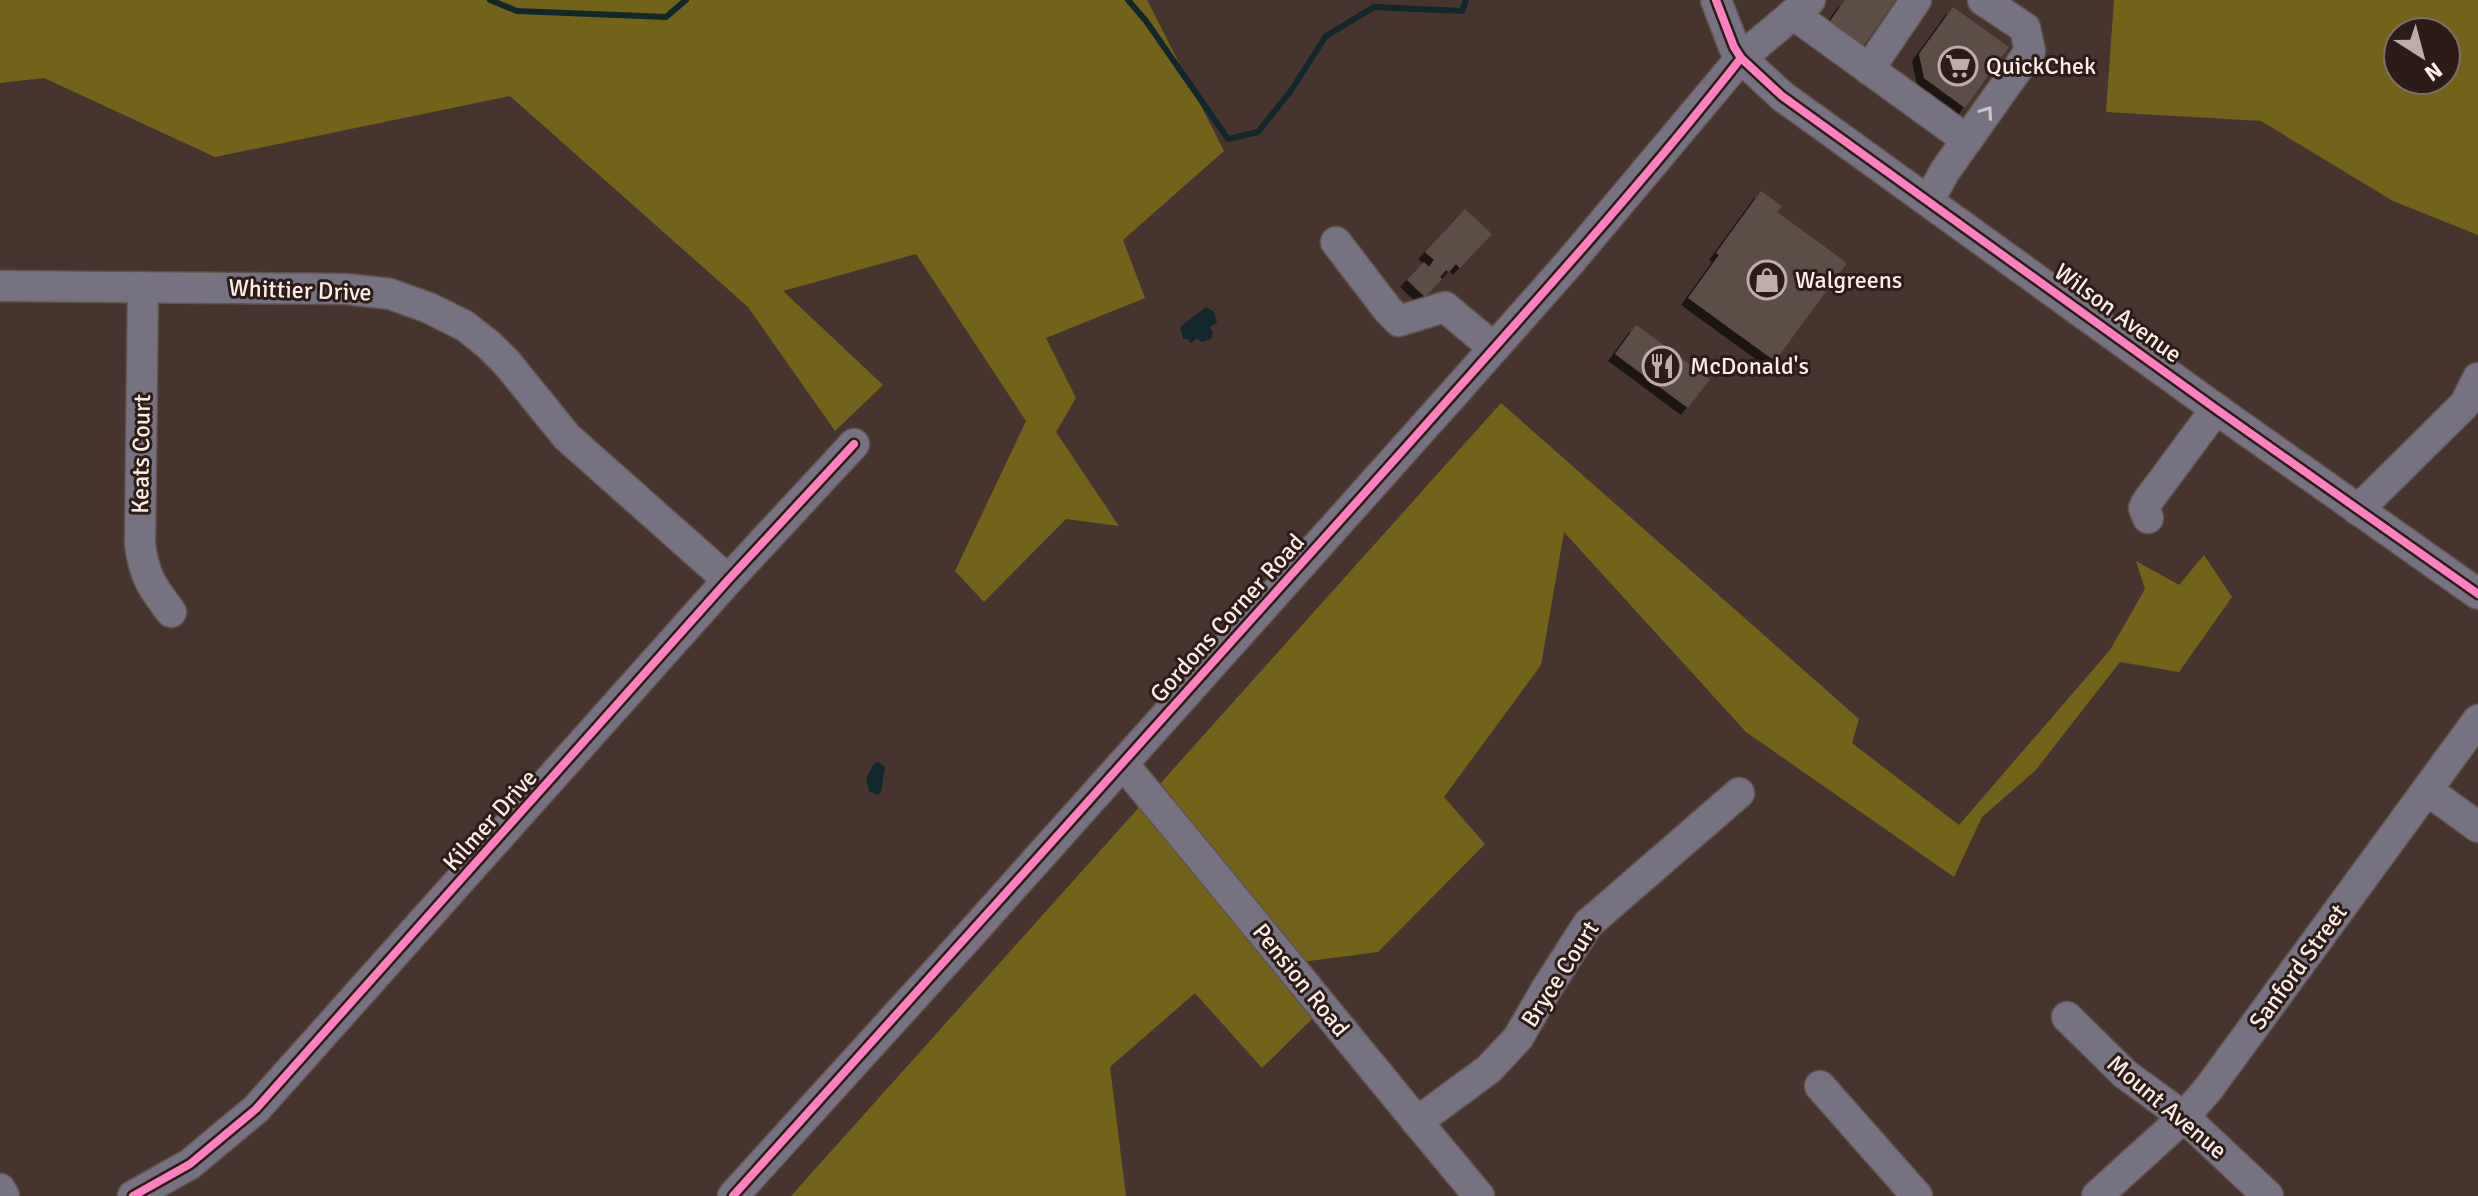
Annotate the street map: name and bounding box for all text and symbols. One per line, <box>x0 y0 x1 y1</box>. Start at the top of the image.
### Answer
north arrow <box>2382 16 2462 96</box>
supermarket icon: QuickChek <box>1937 45 1979 87</box>
place label: QuickChek <box>1986 51 2096 81</box>
text: N <box>2419 56 2448 87</box>
one-way arrow <box>1977 106 1992 120</box>
street label: Wilson Avenue <box>2048 257 2188 369</box>
shop icon: Walgreens <box>1746 259 1788 301</box>
place label: Walgreens <box>1795 265 1902 295</box>
street label: Whittier Drive <box>228 273 372 307</box>
restaurant icon: McDonald's <box>1641 345 1683 387</box>
place label: McDonald's <box>1690 351 1809 381</box>
street label: Keats Court <box>125 394 157 514</box>
street label: Gordons Corner Road <box>1143 527 1311 709</box>
street label: Kilmer Drive <box>436 763 544 877</box>
street label: Sanford Street <box>2242 898 2354 1036</box>
street label: Bryce Court <box>1515 915 1605 1033</box>
street label: Pension Road <box>1246 917 1356 1043</box>
street label: Mount Avenue <box>2101 1048 2233 1166</box>

